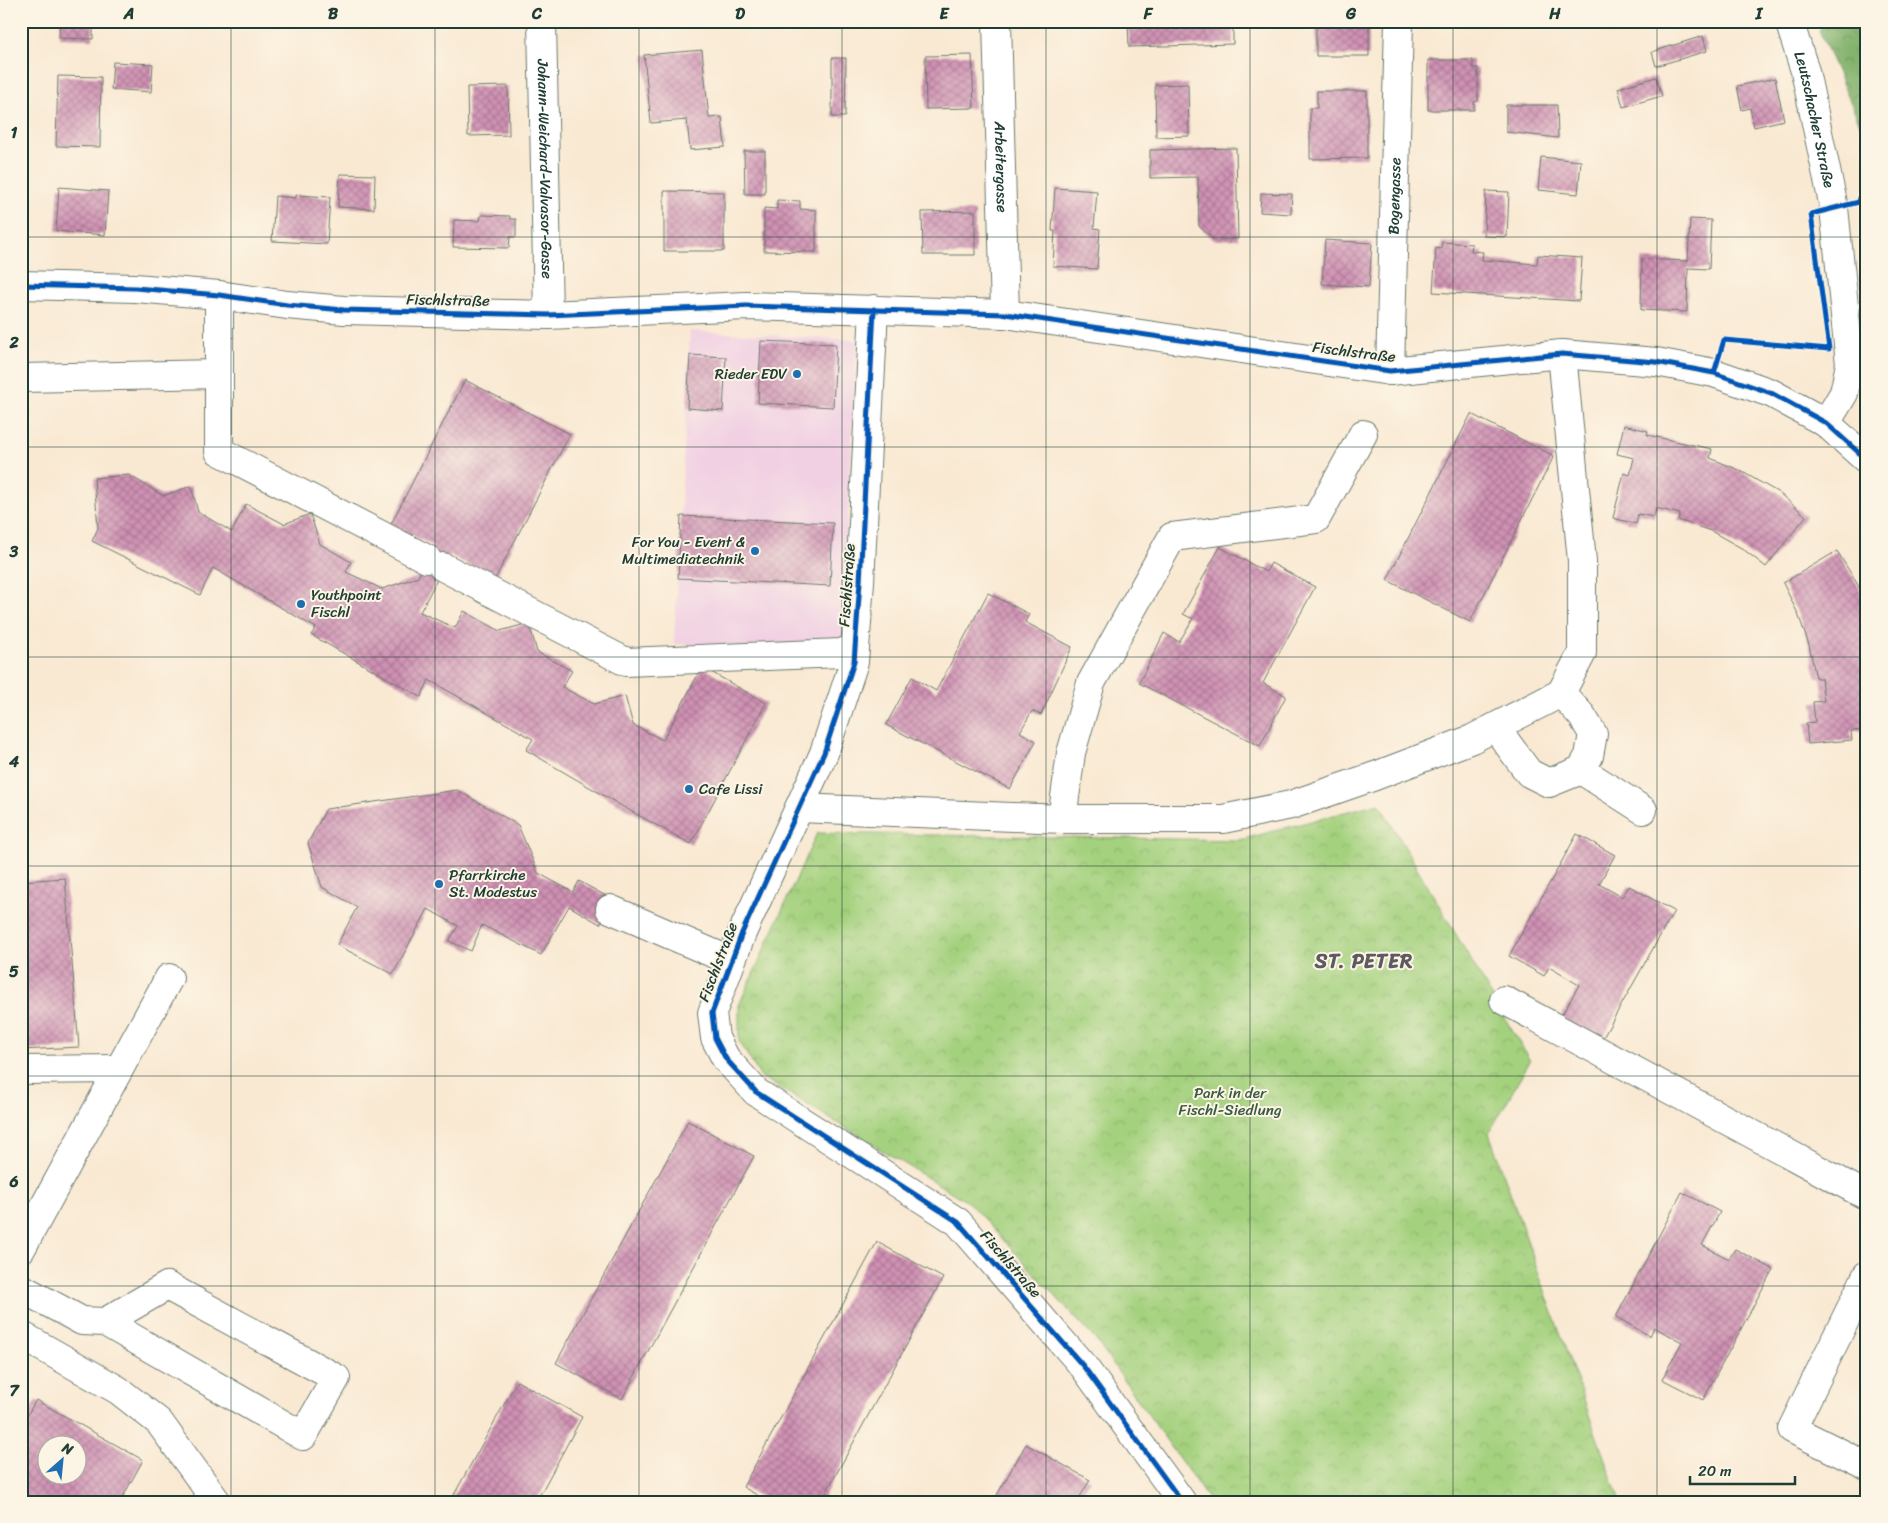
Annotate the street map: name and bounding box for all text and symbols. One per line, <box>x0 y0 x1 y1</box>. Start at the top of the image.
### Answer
text: A <box>123 0 134 28</box>
text: B <box>328 0 339 28</box>
text: C <box>531 0 543 28</box>
text: D <box>735 0 745 28</box>
text: E <box>940 0 950 28</box>
text: F <box>1143 0 1154 28</box>
text: G <box>1345 0 1357 28</box>
text: H <box>1548 0 1561 28</box>
text: I <box>1755 0 1764 28</box>
street label: Leutschacher Straße <box>1786 48 1842 190</box>
street label: Johann-Weichard-Valvasor-Gasse <box>530 58 560 279</box>
text: 1 <box>11 118 18 147</box>
street label: Arbeitergasse <box>987 120 1015 213</box>
street label: Bogengasse <box>1381 157 1408 235</box>
street label: Fischlstraße <box>406 286 490 314</box>
text: 2 <box>8 328 19 357</box>
street label: Fischlstraße <box>1311 334 1397 370</box>
place label: Rieder EDV <box>715 361 788 387</box>
marker: Rieder EDV <box>791 368 803 380</box>
place label: For You - Event & Multimediatechnik <box>622 529 745 572</box>
text: 3 <box>9 537 19 566</box>
street label: Fischlstraße <box>831 542 863 628</box>
marker: For You - Event & Multimediatechnik <box>749 545 761 557</box>
place label: Youthpoint Fischl <box>311 582 382 625</box>
marker: Youthpoint Fischl <box>295 598 307 610</box>
text: 4 <box>8 747 19 776</box>
place label: Cafe Lissi <box>699 776 763 802</box>
marker: Cafe Lissi <box>683 783 695 795</box>
place label: Pfarrkirche St. Modestus <box>449 862 537 905</box>
marker: Pfarrkirche St. Modestus <box>433 878 445 890</box>
street label: Fischlstraße <box>691 918 745 1006</box>
district label: ST. PETER <box>1314 944 1413 979</box>
text: 5 <box>9 957 19 986</box>
park label: Park in der Fischl-Siedlung <box>1179 1080 1282 1123</box>
text: 6 <box>8 1167 19 1196</box>
street label: Fischlstraße <box>974 1224 1048 1304</box>
text: 7 <box>9 1376 20 1405</box>
text: N <box>57 1435 78 1462</box>
north arrow <box>38 1436 88 1486</box>
scale bar <box>1690 1453 1796 1485</box>
text: 20 m <box>1698 1458 1732 1484</box>

